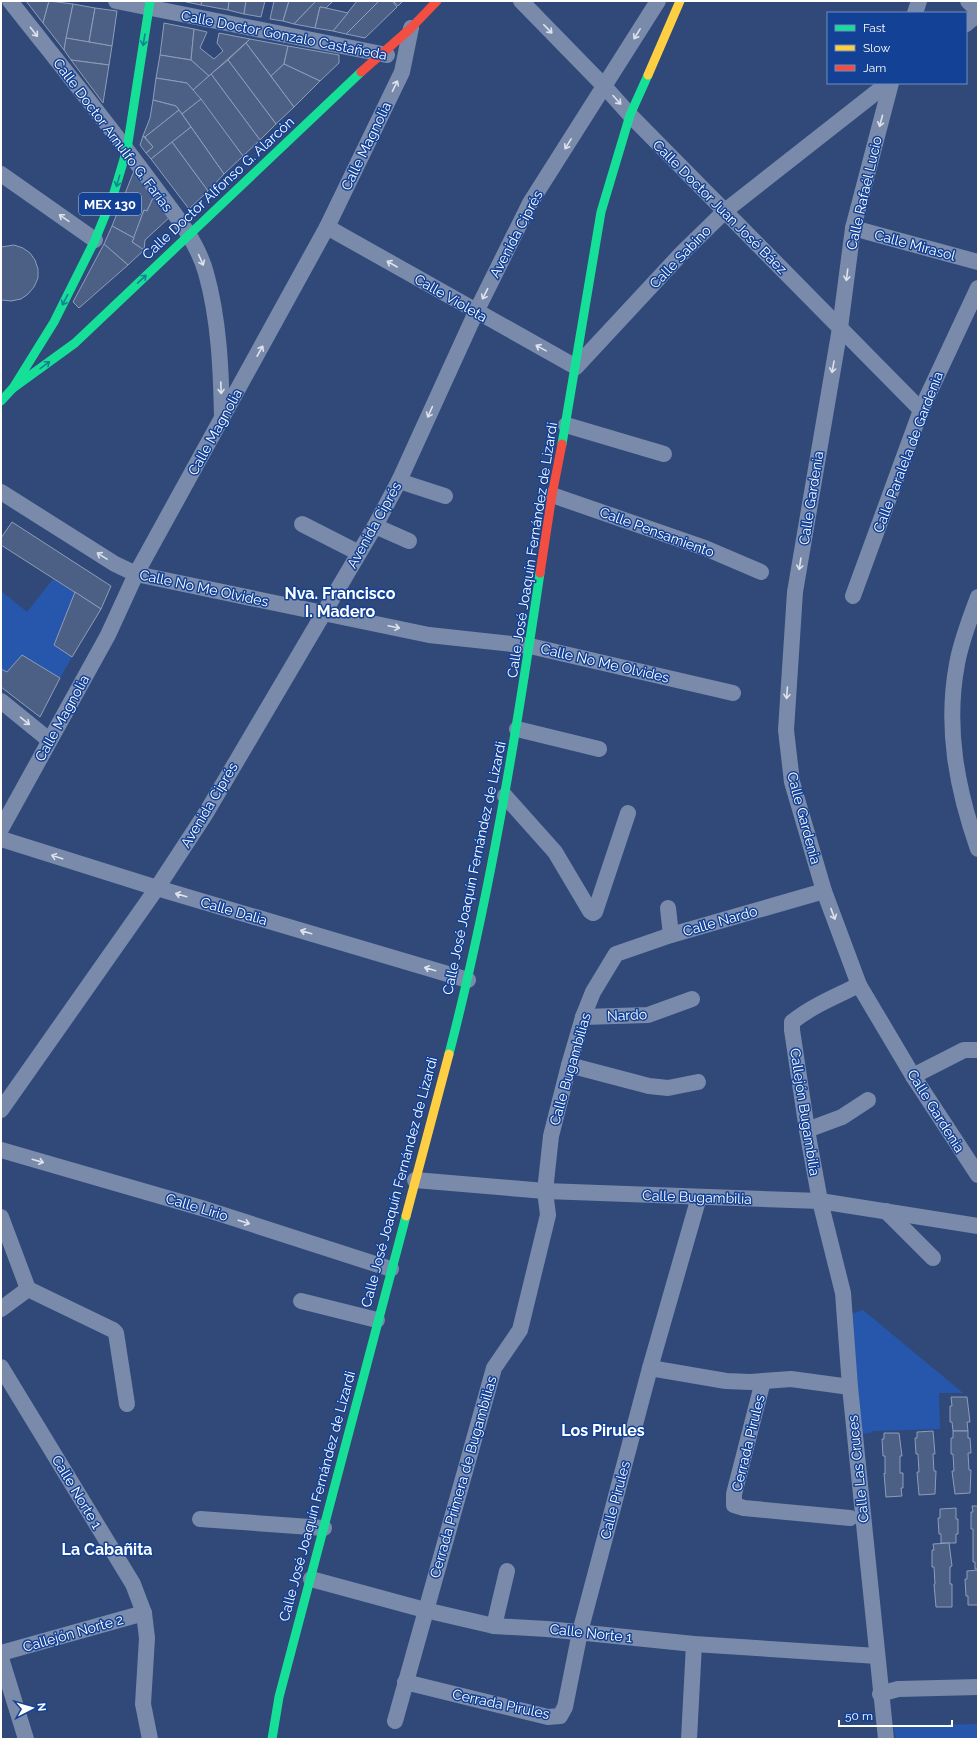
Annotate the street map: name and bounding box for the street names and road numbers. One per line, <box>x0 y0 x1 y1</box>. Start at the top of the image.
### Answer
street label: Calle Doctor Gonzalo Castañeda <box>180 7 388 63</box>
street label: Calle Doctor Arnulfo G. Farías <box>50 55 176 215</box>
street label: Calle Magnolia <box>338 99 394 193</box>
street label: Calle Doctor Alfonso G. Alarcón <box>139 113 297 263</box>
street label: Calle Rafaél Lucio <box>843 135 885 251</box>
street label: Calle Doctor Juan José Báez <box>650 137 790 277</box>
street label: Avenida Ciprés <box>486 187 546 280</box>
road number: MEX 130 <box>79 193 141 215</box>
street label: Calle Sabino <box>646 222 714 292</box>
street label: Calle Mirasol <box>873 226 958 264</box>
street label: Calle Violeta <box>412 271 490 325</box>
street label: Calle Paralela de Gardenia <box>870 369 946 535</box>
street label: Calle Magnolia <box>185 386 245 478</box>
street label: Calle José Joaquín Fernández de Lizardi <box>504 421 560 679</box>
street label: Calle Gardenia <box>796 450 826 546</box>
street label: Avenida Ciprés <box>344 479 405 571</box>
street label: Calle Pensamiento <box>597 504 717 560</box>
street label: Calle No Me Olvides <box>138 567 270 610</box>
street label: Calle No Me Olvides <box>539 640 671 686</box>
street label: Calle Magnolia <box>32 672 92 764</box>
street label: Calle José Joaquín Fernández de Lizardi <box>439 740 509 996</box>
street label: Avenida Ciprés <box>177 759 241 850</box>
street label: Calle Gardenia <box>784 770 824 866</box>
street label: Calle Dalia <box>199 894 269 928</box>
street label: Calle Nardo <box>681 903 759 939</box>
street label: Nardo <box>607 1006 647 1024</box>
street label: Calle Bugambilias <box>546 1011 594 1127</box>
street label: Callejón Bugambilia <box>787 1047 823 1177</box>
street label: Calle José Joaquín Fernández de Lizardi <box>358 1055 440 1309</box>
street label: Calle Gardenia <box>904 1067 968 1155</box>
street label: Calle Bugambilia <box>642 1187 752 1207</box>
street label: Calle Lirio <box>164 1190 230 1224</box>
street label: Calle José Joaquín Fernández de Lizardi <box>276 1369 358 1623</box>
street label: Cerrada Primera de Bugambilias <box>426 1374 500 1580</box>
street label: Cerrada Pirules <box>728 1393 768 1493</box>
street label: Calle Las Cruces <box>844 1414 872 1524</box>
street label: Calle Norte 1 <box>49 1452 105 1532</box>
street label: Calle Pirules <box>597 1459 633 1541</box>
street label: Callejón Norte 2 <box>21 1611 125 1655</box>
street label: Calle Norte 1 <box>549 1621 633 1645</box>
street label: Cerrada Pirules <box>451 1686 551 1722</box>

